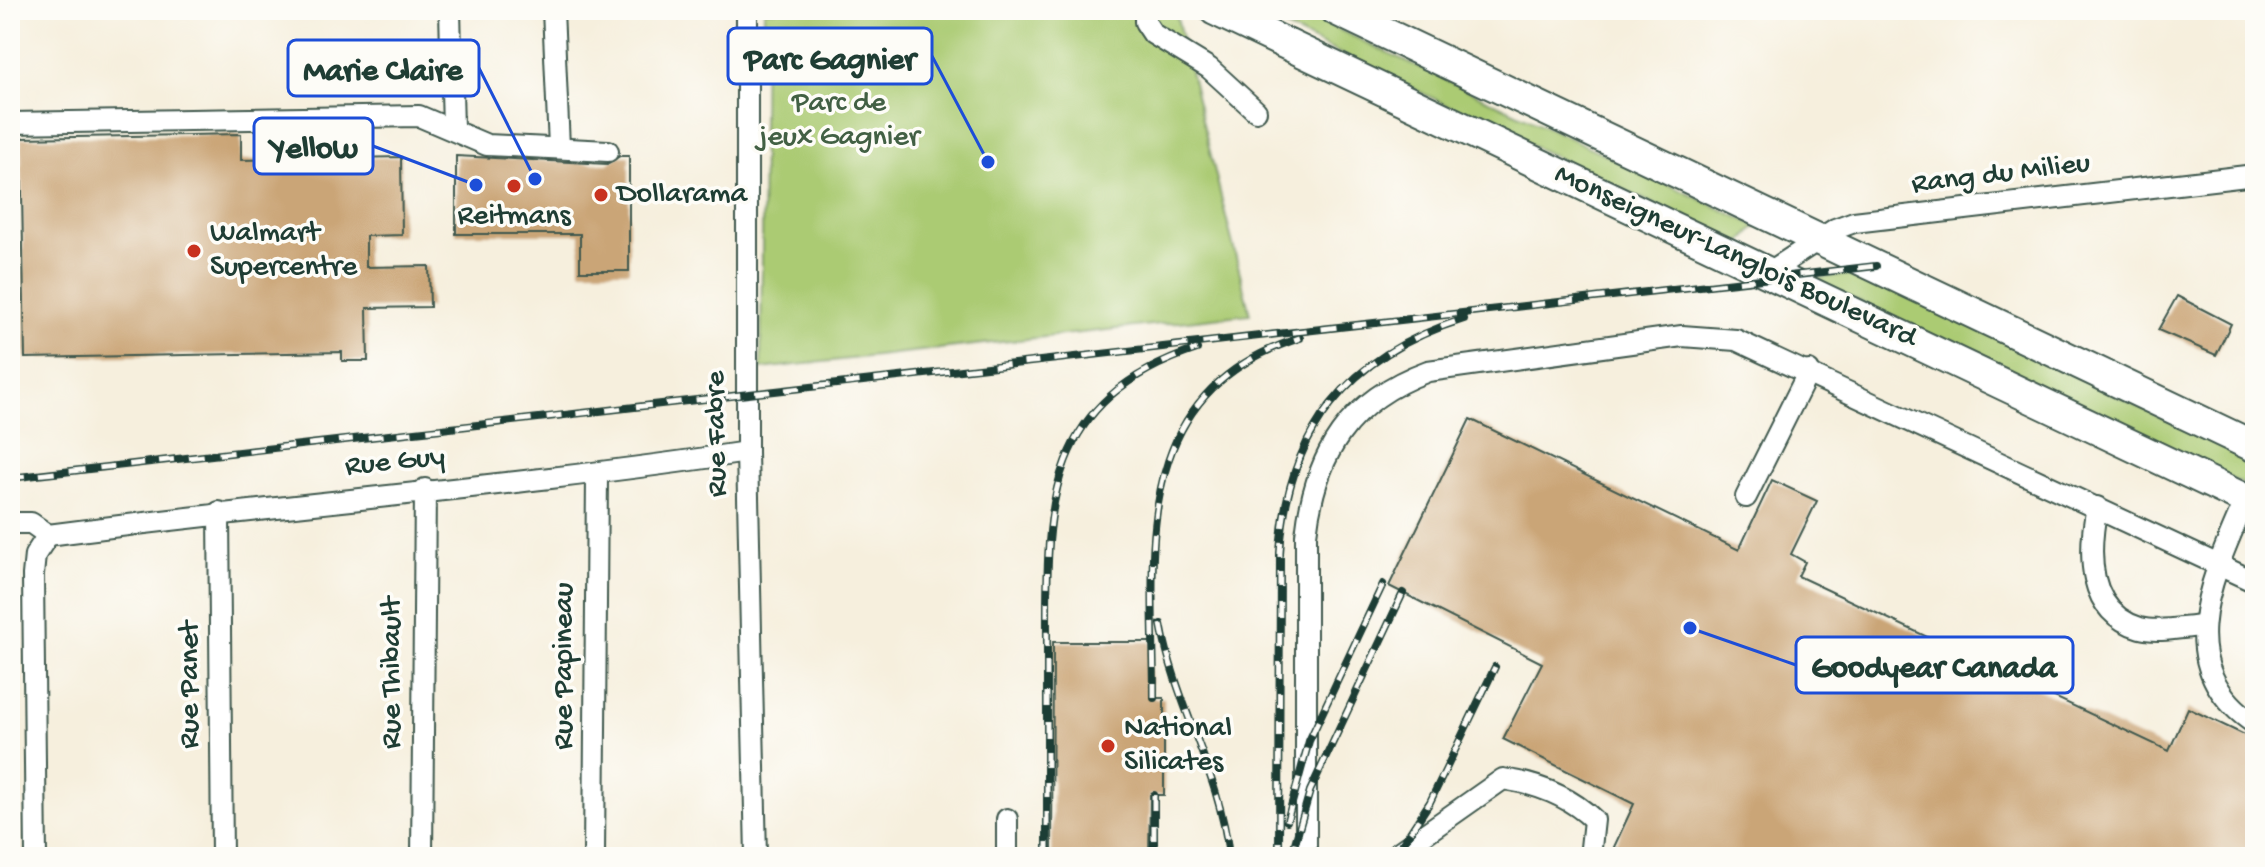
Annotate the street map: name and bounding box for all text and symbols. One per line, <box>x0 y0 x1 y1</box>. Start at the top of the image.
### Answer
callout: Parc Gagnier <box>728 28 932 84</box>
callout: Marie Claire <box>288 40 479 96</box>
text: Parc Gagnier <box>742 43 919 81</box>
text: Marie Claire <box>303 54 464 92</box>
park label: Parc de jeux Gagnier <box>754 87 922 156</box>
callout: Yellow <box>254 118 373 174</box>
text: Yellow <box>268 132 359 170</box>
street label: Rang du Milieu <box>1910 147 2092 203</box>
street label: Monseigneur-Langlois Boulevard <box>1548 158 1924 357</box>
marker: Reitmans <box>505 177 523 195</box>
place label: Dollarama <box>615 178 749 213</box>
marker: Dollarama <box>592 186 610 204</box>
place label: Reitmans <box>457 200 572 235</box>
place label: Walmart Supercentre <box>210 217 358 286</box>
marker: Walmart Supercentre <box>185 242 203 260</box>
street label: Rue Fabre <box>699 370 737 497</box>
street label: Rue Guy <box>343 440 447 486</box>
street label: Rue Papineau <box>548 582 583 750</box>
street label: Rue Thibault <box>376 594 411 749</box>
street label: Rue Panet <box>174 618 209 749</box>
callout: Goodyear Canada <box>1796 637 2073 693</box>
text: Goodyear Canada <box>1811 651 2059 689</box>
place label: National Silicates <box>1124 712 1232 781</box>
marker: National Silicates <box>1099 737 1117 755</box>

